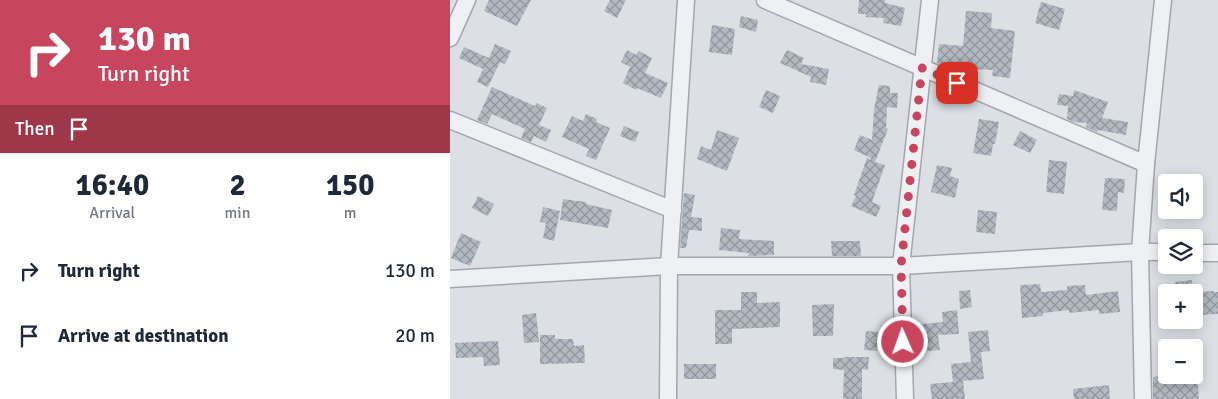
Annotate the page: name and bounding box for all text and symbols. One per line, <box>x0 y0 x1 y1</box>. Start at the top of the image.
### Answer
text: 130 m <box>98 17 191 60</box>
icon: right <box>15 20 80 85</box>
text: Turn right <box>98 60 190 87</box>
pin <box>936 62 978 104</box>
icon: arrive <box>943 69 971 97</box>
icon: arrive <box>65 115 93 143</box>
text: Then <box>15 117 55 141</box>
text: 16:40 <box>75 167 149 204</box>
text: 2 <box>229 167 246 204</box>
text: 150 <box>326 167 374 204</box>
map controls <box>1158 174 1203 384</box>
button: sound <box>1158 174 1203 219</box>
text: Arrival <box>89 203 135 223</box>
text: min <box>225 203 250 223</box>
text: m <box>344 203 357 223</box>
button: layers <box>1158 229 1203 274</box>
icon: right <box>15 257 43 285</box>
text: Turn right <box>58 259 140 283</box>
text: 130 m <box>385 259 435 283</box>
button: + <box>1158 284 1203 329</box>
position arrow <box>876 315 928 367</box>
icon: arrive <box>15 322 43 350</box>
text: Arrive at destination <box>58 324 229 348</box>
text: 20 m <box>395 324 435 348</box>
button: − <box>1158 339 1203 384</box>

